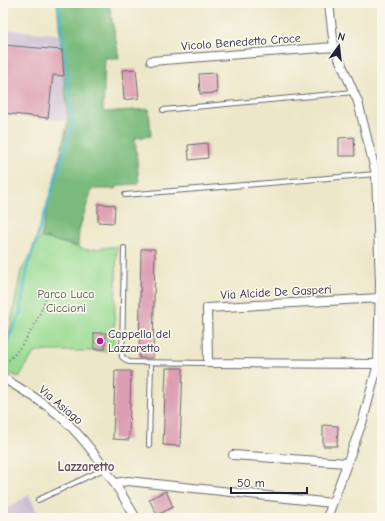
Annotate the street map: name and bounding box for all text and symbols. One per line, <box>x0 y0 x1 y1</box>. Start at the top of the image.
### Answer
north arrow <box>319 26 359 66</box>
text: N <box>336 30 347 44</box>
street label: Vicolo Benedetto Croce <box>181 31 301 53</box>
street label: Via Alcide De Gasperi <box>220 282 332 302</box>
park label: Parco Luca Ciccioni <box>38 287 94 315</box>
place label: Cappella del Lazzaretto <box>108 327 171 355</box>
marker: Cappella del Lazzaretto <box>95 336 105 346</box>
street label: Via Asiago <box>36 383 86 427</box>
district label: Lazzaretto <box>58 459 115 474</box>
scale bar <box>231 469 307 495</box>
text: 50 m <box>237 476 265 490</box>

